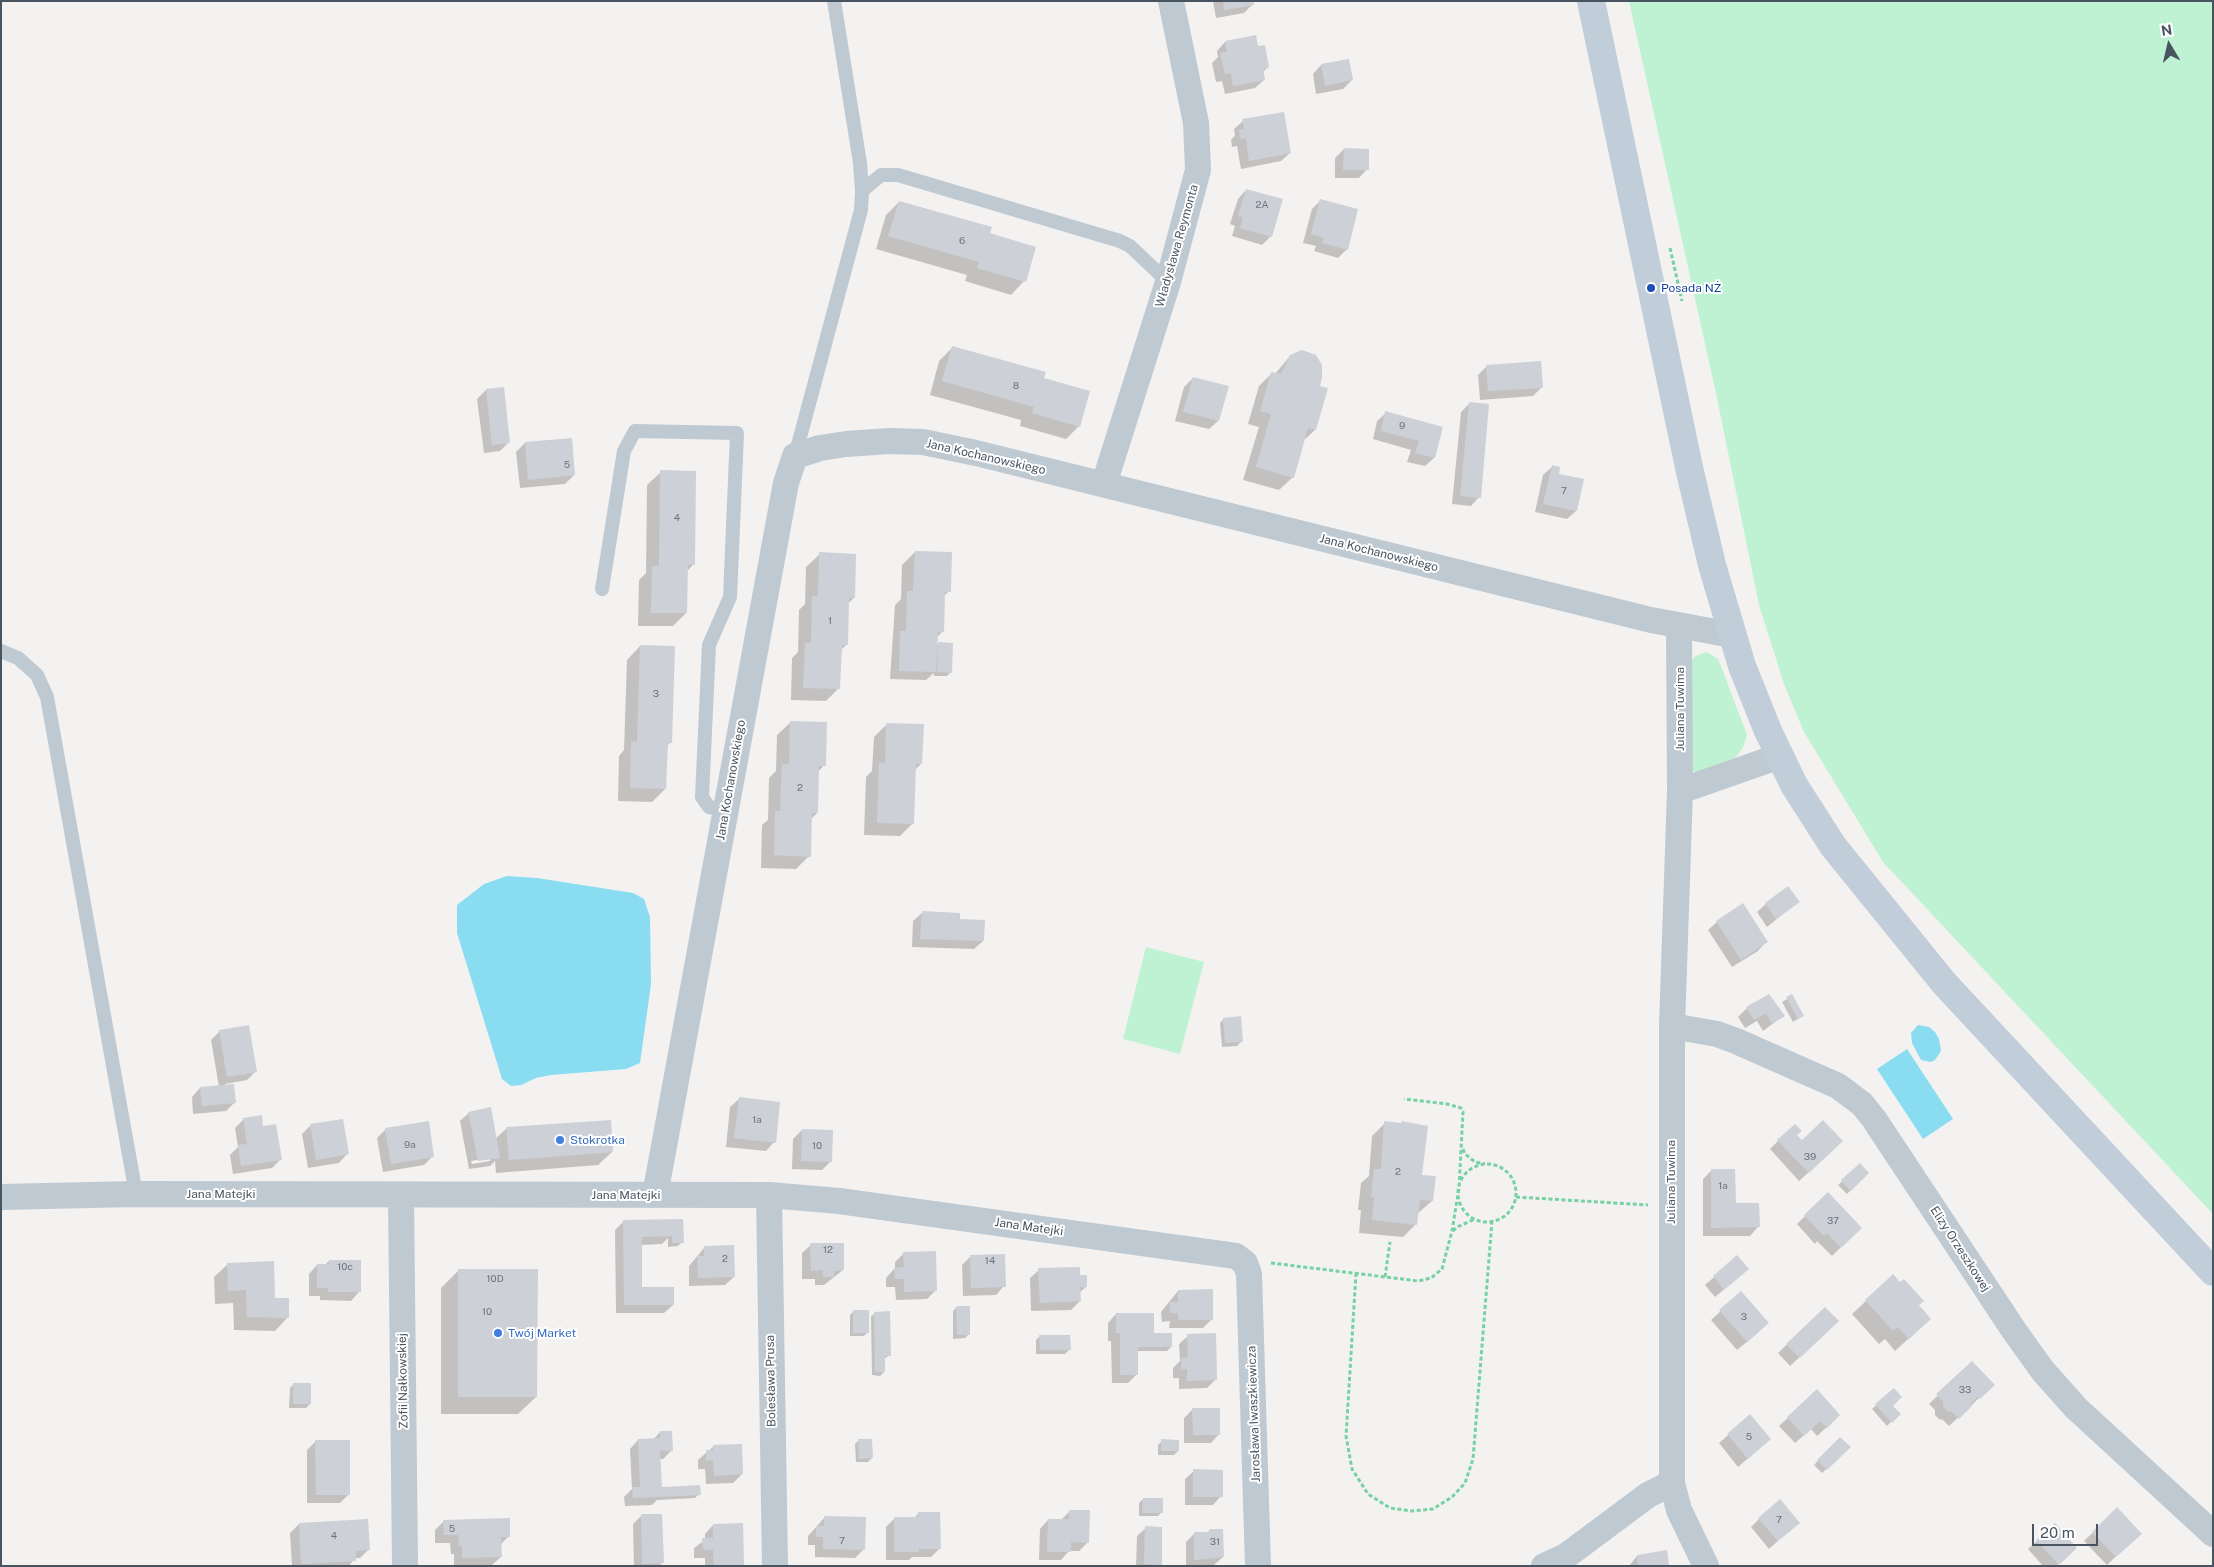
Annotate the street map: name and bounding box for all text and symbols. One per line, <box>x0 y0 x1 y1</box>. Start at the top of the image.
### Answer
north arrow <box>2144 20 2194 70</box>
text: N <box>2160 21 2173 39</box>
street label: Władysława Reymonta <box>1153 183 1201 309</box>
house number: 2A <box>1255 199 1269 211</box>
house number: 6 <box>959 235 965 247</box>
place label: Posada NŻ <box>1661 281 1721 295</box>
marker: Posada NŻ <box>1645 282 1657 294</box>
house number: 8 <box>1013 380 1019 392</box>
house number: 9 <box>1399 420 1405 432</box>
street label: Jana Kochanowskiego <box>925 436 1047 478</box>
house number: 5 <box>564 459 570 471</box>
house number: 7 <box>1561 485 1567 497</box>
house number: 4 <box>674 512 680 524</box>
street label: Jana Kochanowskiego <box>1318 531 1440 575</box>
house number: 1 <box>828 615 832 627</box>
street label: Juliana Tuwima <box>1673 667 1687 751</box>
house number: 3 <box>653 688 659 700</box>
street label: Jana Kochanowskiego <box>713 719 749 841</box>
house number: 2 <box>797 782 803 794</box>
house number: 1a <box>752 1114 762 1126</box>
place label: Stokrotka <box>570 1133 625 1147</box>
marker: Stokrotka <box>554 1134 566 1146</box>
house number: 9a <box>404 1139 416 1151</box>
house number: 10 <box>812 1140 822 1152</box>
street label: Juliana Tuwima <box>1664 1140 1678 1224</box>
house number: 39 <box>1804 1151 1816 1163</box>
house number: 2 <box>1395 1166 1401 1178</box>
house number: 1a <box>1718 1180 1728 1192</box>
street label: Jana Matejki <box>187 1187 255 1201</box>
street label: Jana Matejki <box>592 1188 660 1202</box>
street label: Elizy Orzeszkowej <box>1927 1204 1993 1294</box>
street label: Jana Matejki <box>994 1215 1064 1239</box>
house number: 37 <box>1827 1215 1839 1227</box>
house number: 12 <box>823 1244 833 1256</box>
house number: 2 <box>722 1253 728 1265</box>
house number: 14 <box>985 1255 995 1267</box>
house number: 10c <box>337 1261 353 1273</box>
house number: 10D <box>486 1273 504 1285</box>
house number: 10 <box>482 1306 492 1318</box>
house number: 3 <box>1741 1311 1747 1323</box>
place label: Twój Market <box>508 1326 576 1340</box>
marker: Twój Market <box>492 1327 504 1339</box>
street label: Zofii Nałkowskiej <box>395 1333 411 1429</box>
street label: Bolesława Prusa <box>763 1335 779 1427</box>
street label: Jarosława Iwaszkiewicza <box>1244 1346 1264 1482</box>
house number: 33 <box>1959 1384 1971 1396</box>
house number: 5 <box>1746 1431 1752 1443</box>
house number: 7 <box>1776 1514 1782 1526</box>
scale bar <box>2034 1514 2100 1546</box>
house number: 5 <box>449 1523 455 1535</box>
text: 20 m <box>2040 1524 2075 1541</box>
house number: 4 <box>331 1530 337 1542</box>
house number: 7 <box>839 1535 845 1547</box>
house number: 31 <box>1210 1536 1220 1548</box>

